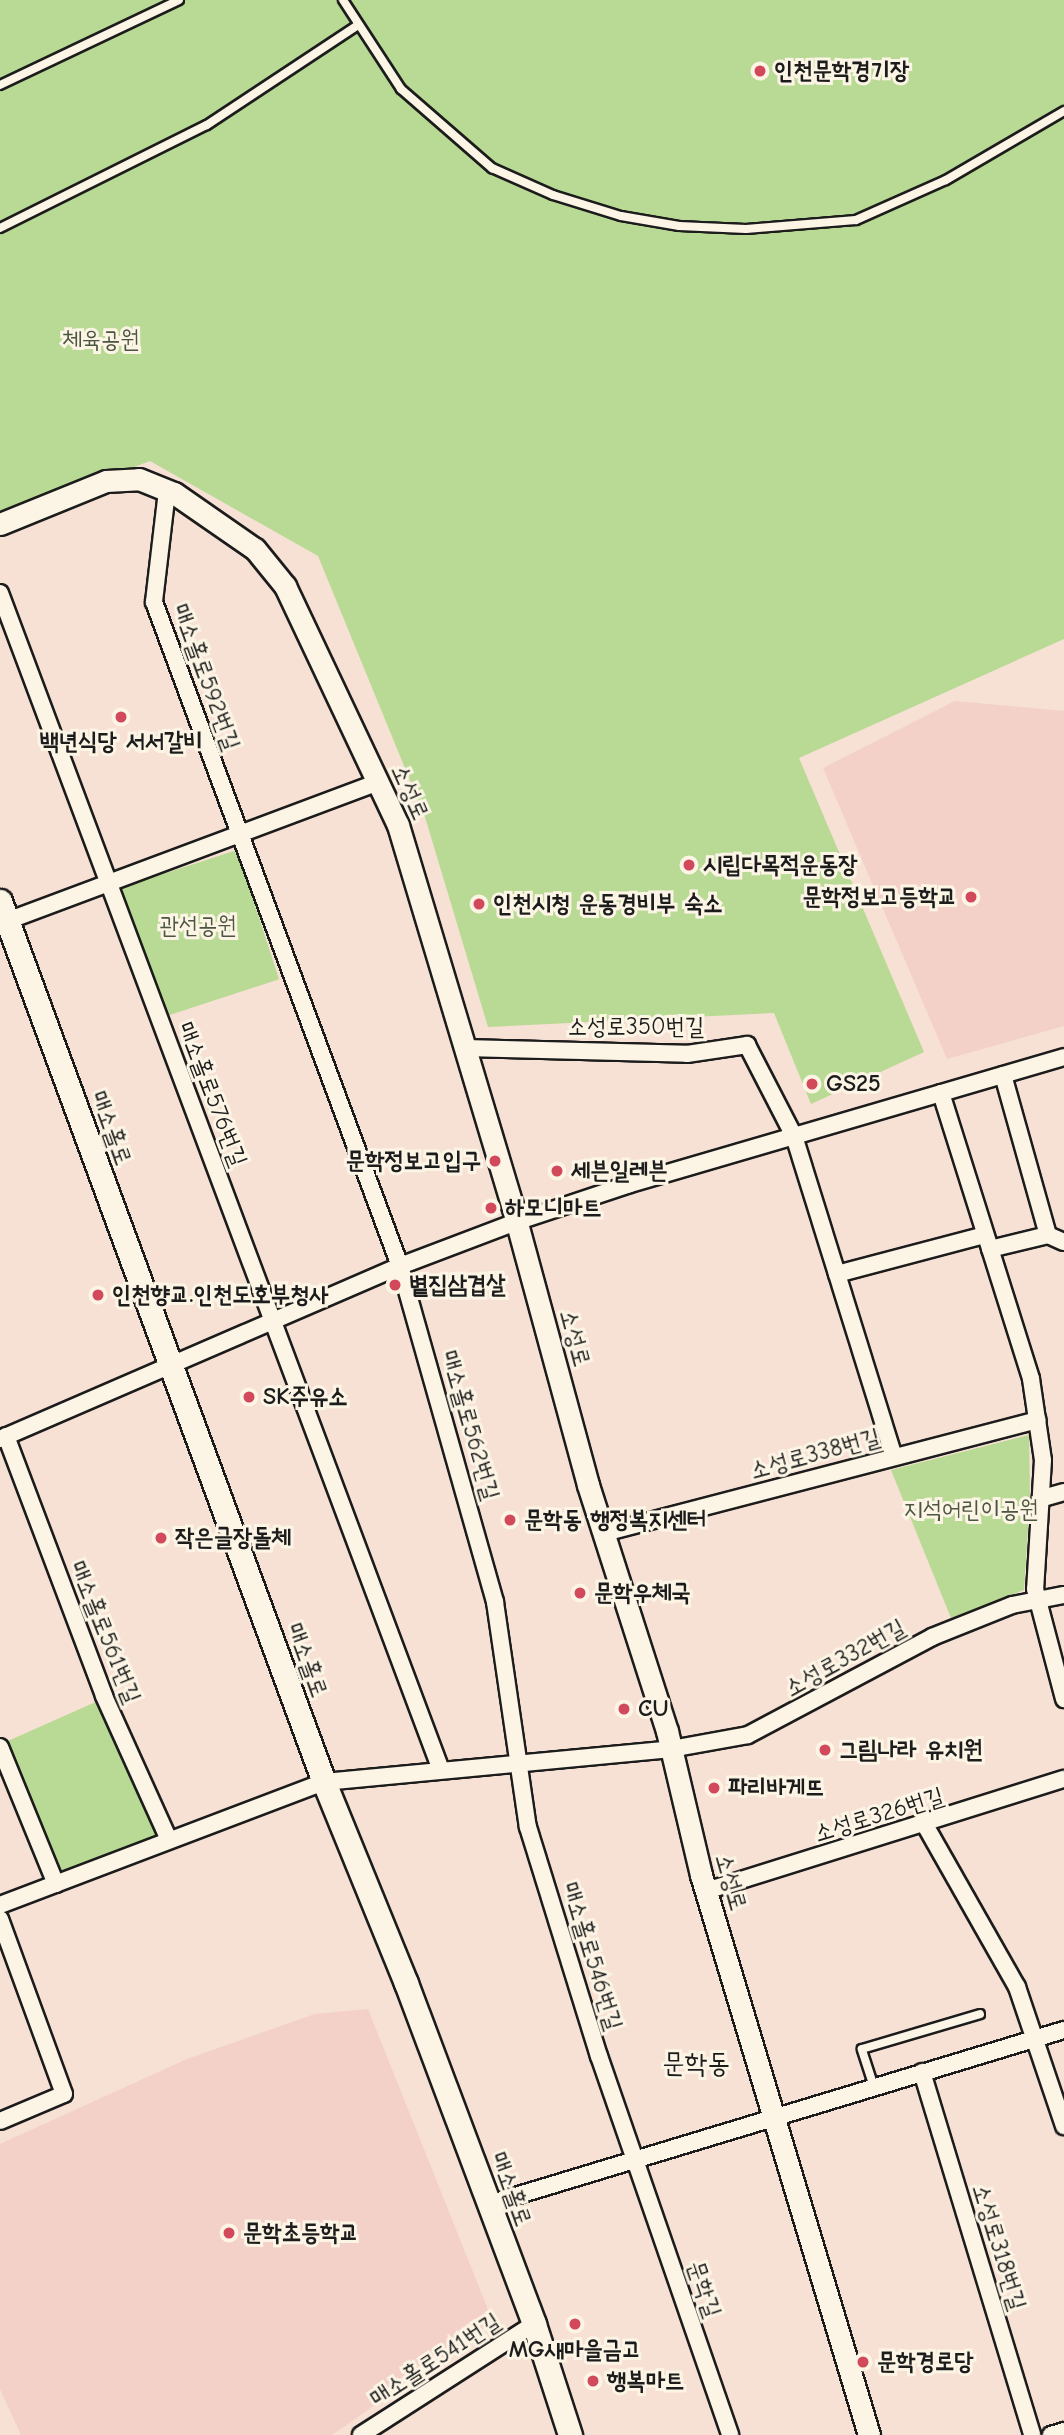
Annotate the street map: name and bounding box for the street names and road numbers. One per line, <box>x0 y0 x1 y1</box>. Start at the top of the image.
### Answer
street label: 매소홀로592번길 <box>166 600 246 754</box>
street label: 소성로 <box>385 760 435 824</box>
street label: 소성로350번길 <box>568 1013 704 1041</box>
street label: 매소홀로576번길 <box>171 1017 253 1171</box>
street label: 매소홀로 <box>84 1087 138 1169</box>
street label: 소성로 <box>554 1306 596 1370</box>
street label: 매소홀로562번길 <box>435 1347 505 1503</box>
street label: 소성로338번길 <box>747 1423 883 1485</box>
street label: 매소홀로561번길 <box>63 1556 147 1708</box>
street label: 소성로332번길 <box>780 1613 910 1703</box>
street label: 매소홀로 <box>280 1619 334 1701</box>
street label: 소성로326번길 <box>811 1782 947 1848</box>
street label: 소성로 <box>709 1850 753 1914</box>
street label: 매소홀로546번길 <box>556 1878 628 2034</box>
street label: 매소홀로 <box>484 2148 538 2230</box>
street label: 소성로318번길 <box>966 2180 1032 2314</box>
street label: 문학길 <box>681 2257 727 2321</box>
street label: 매소홀로541번길 <box>364 2307 506 2413</box>

